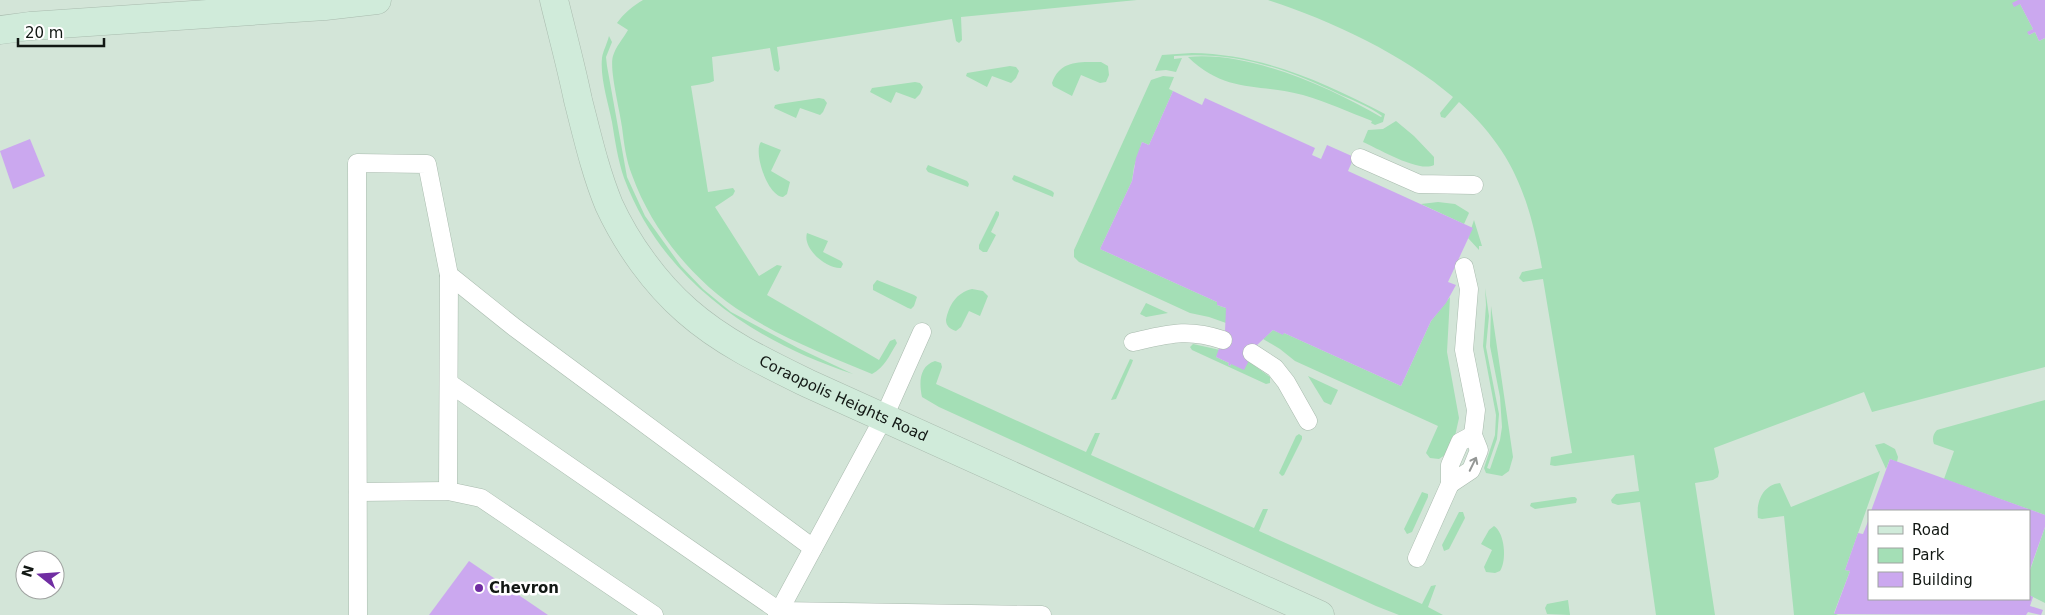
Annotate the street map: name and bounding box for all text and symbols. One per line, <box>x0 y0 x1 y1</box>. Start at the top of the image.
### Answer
scale bar <box>18 15 104 47</box>
text: 20 m <box>25 24 63 42</box>
street label: Coraopolis Heights Road <box>756 352 931 445</box>
one-way arrow <box>1468 456 1478 471</box>
legend <box>1868 510 2030 600</box>
text: Road <box>1912 521 1950 539</box>
text: Park <box>1912 546 1945 564</box>
north arrow <box>15 550 65 600</box>
text: N <box>18 563 37 579</box>
text: Building <box>1912 571 1973 589</box>
place label: Chevron <box>489 579 559 597</box>
marker: Chevron <box>473 582 485 594</box>

